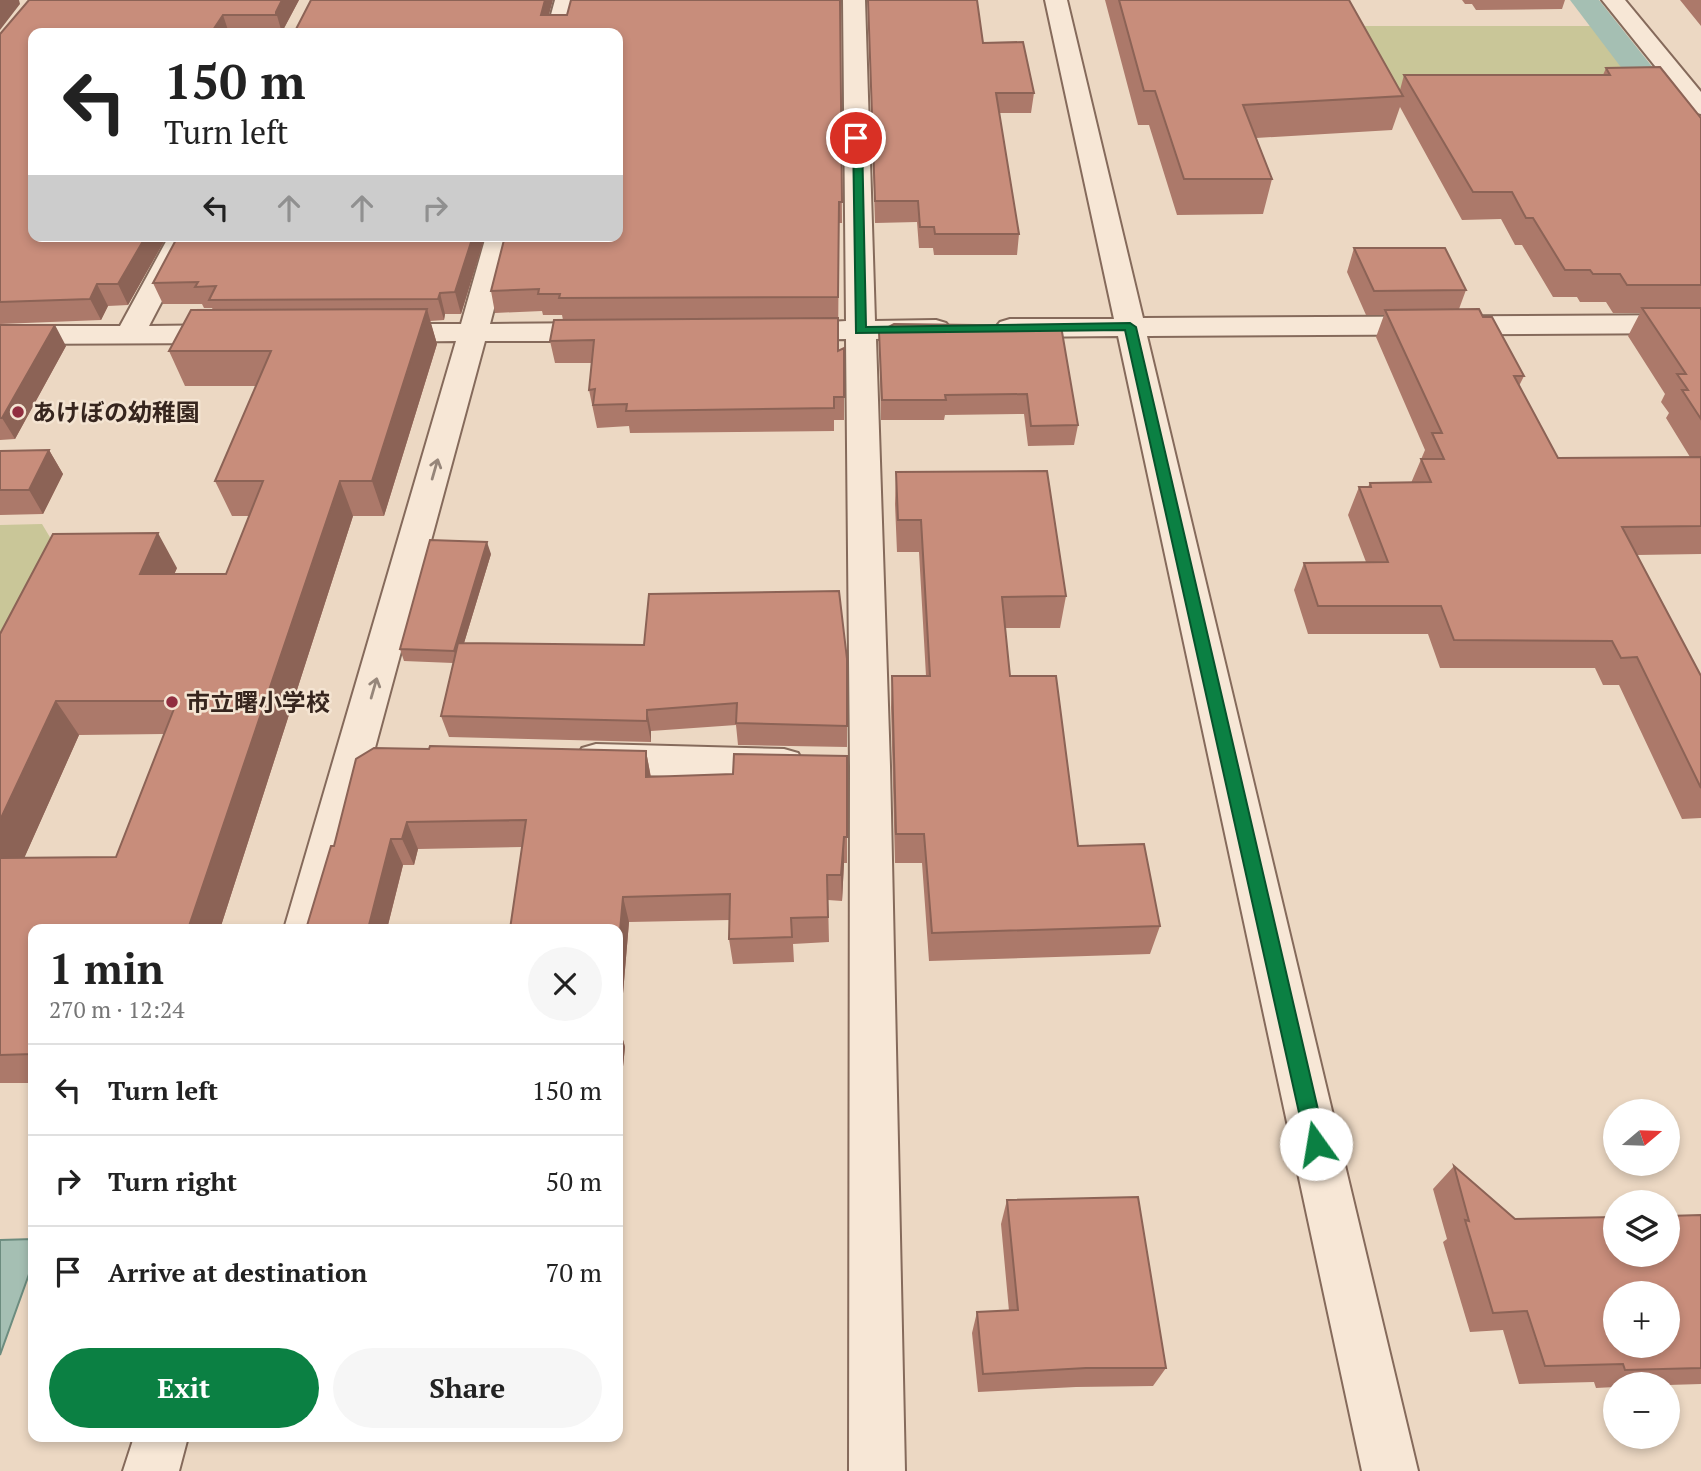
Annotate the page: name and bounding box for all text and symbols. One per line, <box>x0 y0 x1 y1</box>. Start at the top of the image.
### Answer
text: 150 m <box>164 48 306 113</box>
icon: left <box>49 56 140 147</box>
pin <box>826 108 886 168</box>
text: Turn left <box>164 111 288 153</box>
icon: arrive <box>837 119 875 157</box>
icon: left <box>197 189 235 227</box>
icon: ahead <box>270 189 308 227</box>
icon: ahead <box>343 189 381 227</box>
icon: right <box>416 189 454 227</box>
place label: あけぼの幼稚園 <box>32 396 200 428</box>
marker: あけぼの幼稚園 <box>10 404 26 420</box>
one-way arrow <box>429 458 442 480</box>
one-way arrow <box>368 677 381 699</box>
place label: 市立曙小学校 <box>186 686 330 718</box>
marker: 市立曙小学校 <box>164 694 180 710</box>
text: 1 min <box>49 940 164 996</box>
button: close <box>528 947 602 1021</box>
text: 270 m · 12:24 <box>49 994 184 1025</box>
icon: left <box>49 1071 87 1109</box>
text: Turn left <box>108 1073 218 1107</box>
text: 150 m <box>532 1073 602 1107</box>
north arrow <box>1603 1099 1680 1176</box>
map controls <box>1603 1099 1680 1449</box>
position arrow <box>1279 1107 1353 1181</box>
icon: right <box>49 1162 87 1200</box>
text: Turn right <box>108 1164 237 1198</box>
text: 50 m <box>546 1164 602 1198</box>
button: layers <box>1603 1190 1680 1267</box>
icon: arrive <box>49 1253 87 1291</box>
text: Arrive at destination <box>108 1255 367 1289</box>
text: 70 m <box>546 1255 602 1289</box>
button: + <box>1603 1281 1680 1358</box>
button: Exit <box>49 1348 319 1428</box>
button: Share <box>333 1348 602 1428</box>
button: − <box>1603 1372 1680 1449</box>

